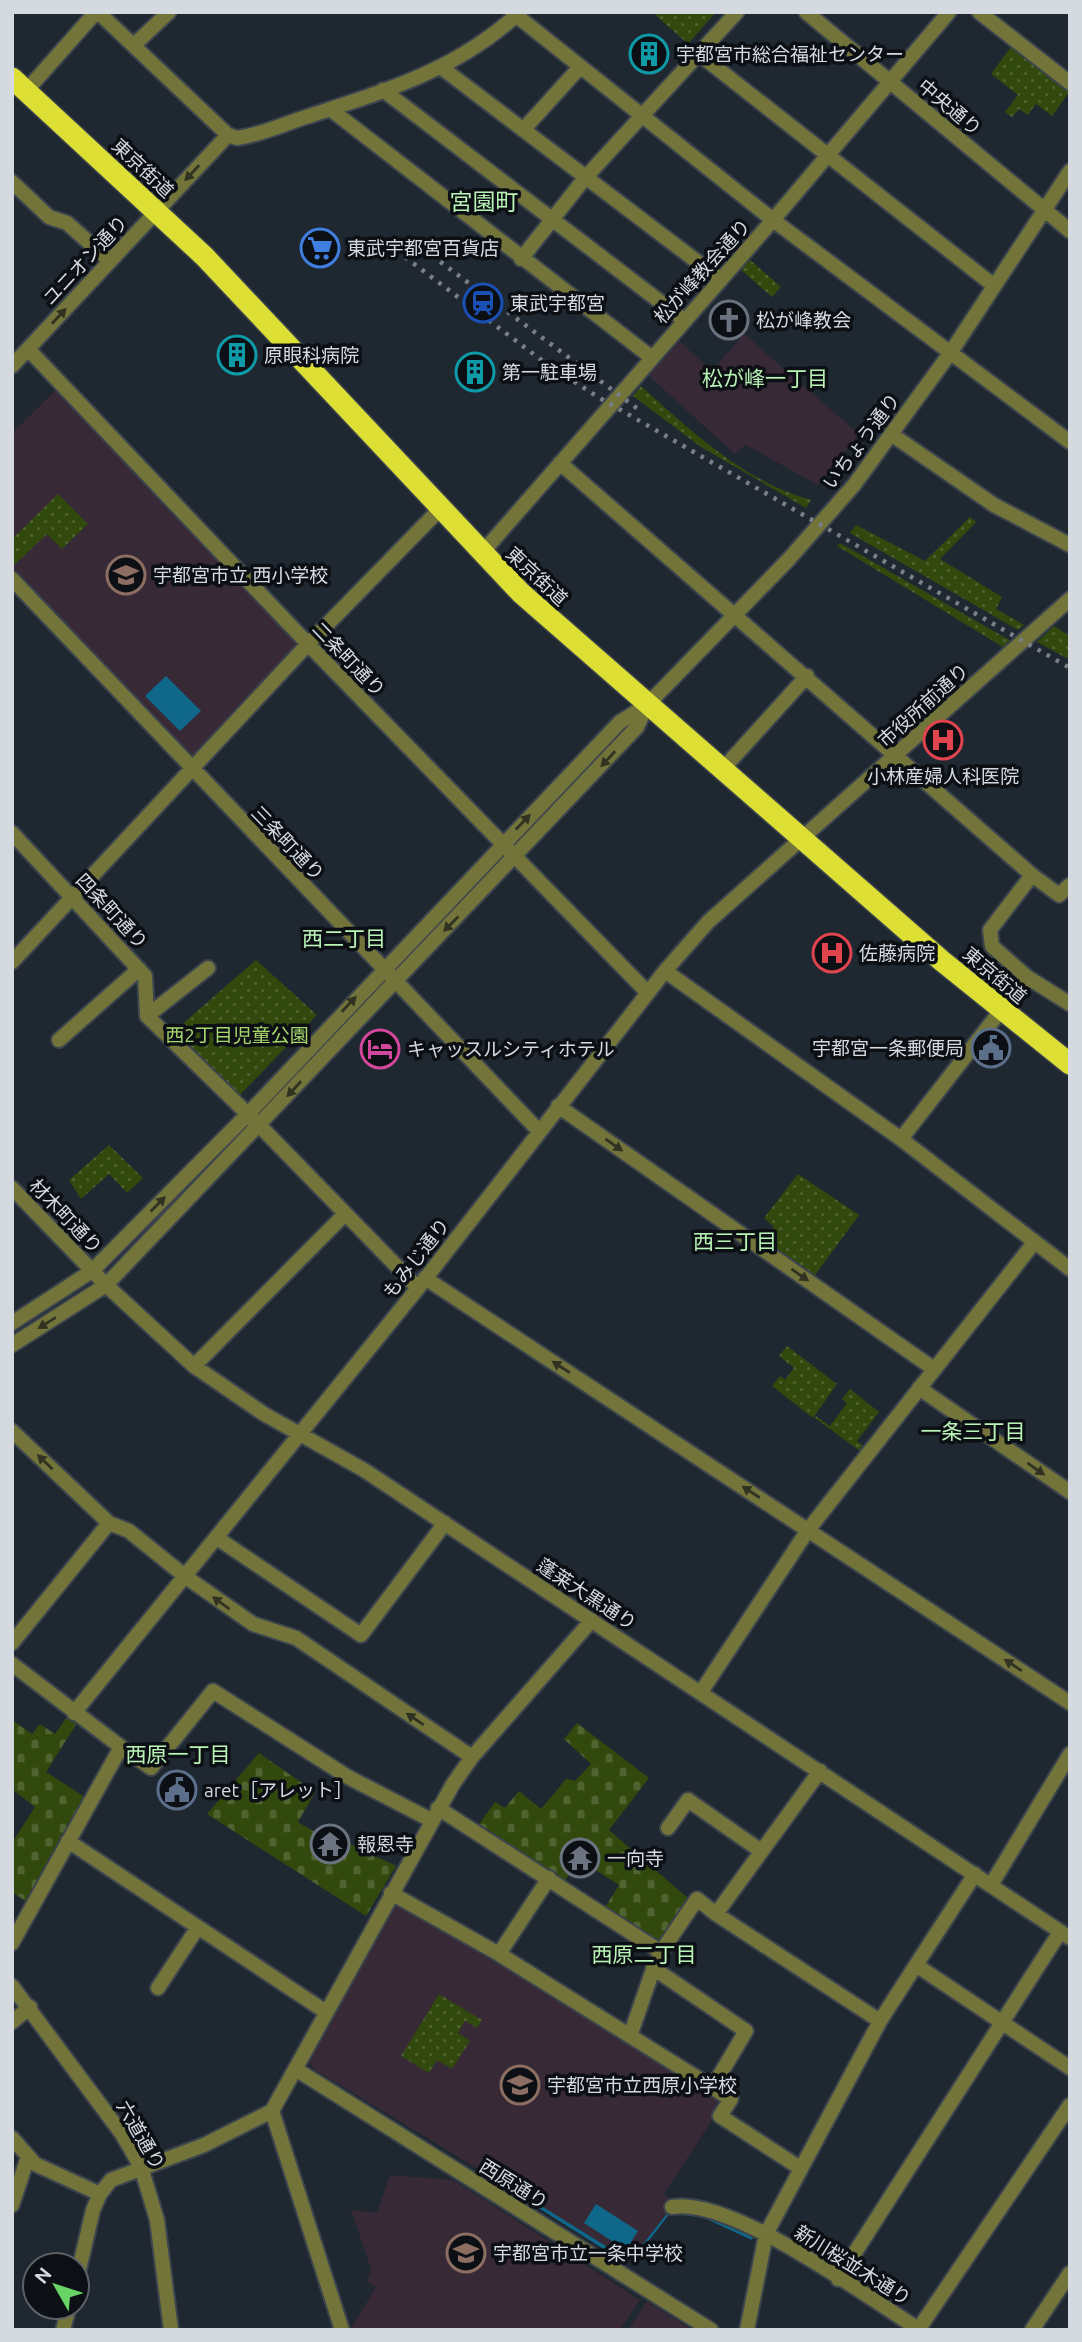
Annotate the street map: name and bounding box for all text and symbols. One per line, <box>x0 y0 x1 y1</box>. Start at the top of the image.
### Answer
building icon: 宇都宮市総合福祉センター <box>628 33 670 75</box>
place label: 宇都宮市総合福祉センター <box>676 43 904 65</box>
street label: 中央通り <box>914 74 986 140</box>
street label: 東京街道 <box>108 134 178 202</box>
one-way arrow <box>185 164 201 181</box>
district label: 宮園町 <box>450 189 519 214</box>
street label: ユニオン通り <box>38 211 132 309</box>
street label: 松が峰教会通り <box>649 214 755 328</box>
supermarket icon: 東武宇都宮百貨店 <box>299 227 341 269</box>
place label: 東武宇都宮百貨店 <box>347 237 499 259</box>
station icon: 東武宇都宮 <box>462 282 504 324</box>
place label: 東武宇都宮 <box>510 292 605 314</box>
church icon: 松が峰教会 <box>708 299 750 341</box>
one-way arrow <box>51 307 67 325</box>
place label: 松が峰教会 <box>756 309 851 331</box>
building icon: 原眼科病院 <box>216 334 258 376</box>
place label: 原眼科病院 <box>264 344 359 366</box>
building icon: 第一駐車場 <box>454 351 496 393</box>
place label: 第一駐車場 <box>502 361 597 383</box>
district label: 松が峰一丁目 <box>702 366 828 390</box>
street label: いちょう通り <box>818 389 904 493</box>
street label: 東京街道 <box>502 542 572 610</box>
school or university icon: 宇都宮市立 西小学校 <box>105 554 147 596</box>
place label: 宇都宮市立 西小学校 <box>153 564 328 586</box>
street label: 二条町通り <box>308 617 390 701</box>
street label: 市役所前通り <box>873 659 973 751</box>
hospital icon: 小林産婦人科医院 <box>922 719 964 761</box>
one-way arrow <box>600 750 616 767</box>
place label: 小林産婦人科医院 <box>867 765 1019 787</box>
street label: 三条町通り <box>247 801 329 885</box>
one-way arrow <box>514 814 530 831</box>
street label: 四条町通り <box>72 869 152 953</box>
one-way arrow <box>443 915 459 932</box>
district label: 西二丁目 <box>302 926 386 950</box>
hospital icon: 佐藤病院 <box>811 932 853 974</box>
place label: 佐藤病院 <box>859 942 935 964</box>
street label: 東京街道 <box>959 942 1031 1008</box>
one-way arrow <box>341 995 357 1013</box>
park label: 西2丁目児童公園 <box>165 1024 309 1046</box>
public building icon: 宇都宮一条郵便局 <box>970 1027 1012 1069</box>
hotel icon: キャッスルシティホテル <box>359 1028 401 1070</box>
place label: 宇都宮一条郵便局 <box>812 1037 964 1059</box>
place label: キャッスルシティホテル <box>407 1038 615 1060</box>
one-way arrow <box>287 1080 303 1097</box>
one-way arrow <box>605 1138 623 1152</box>
street label: 材木町通り <box>25 1174 107 1258</box>
one-way arrow <box>149 1196 166 1213</box>
street label: もみじ通り <box>378 1214 454 1302</box>
district label: 西三丁目 <box>693 1229 777 1253</box>
one-way arrow <box>791 1268 809 1282</box>
one-way arrow <box>37 1316 57 1329</box>
one-way arrow <box>552 1360 570 1374</box>
district label: 一条三丁目 <box>921 1419 1026 1443</box>
one-way arrow <box>37 1454 54 1470</box>
one-way arrow <box>1027 1462 1045 1476</box>
one-way arrow <box>742 1485 760 1499</box>
street label: 蓬莱大黒通り <box>533 1554 641 1634</box>
one-way arrow <box>213 1595 231 1610</box>
one-way arrow <box>1004 1658 1022 1672</box>
one-way arrow <box>406 1713 425 1726</box>
district label: 西原一丁目 <box>126 1742 231 1766</box>
public building icon: aret［アレット］ <box>156 1769 198 1811</box>
place label: aret［アレット］ <box>204 1779 353 1801</box>
temple icon: 報恩寺 <box>309 1823 351 1865</box>
place label: 報恩寺 <box>357 1833 414 1855</box>
temple icon: 一向寺 <box>559 1837 601 1879</box>
place label: 一向寺 <box>607 1847 664 1869</box>
district label: 西原二丁目 <box>592 1942 697 1966</box>
school or university icon: 宇都宮市立西原小学校 <box>499 2064 541 2106</box>
place label: 宇都宮市立西原小学校 <box>547 2074 737 2096</box>
street label: 六道通り <box>112 2097 170 2173</box>
street label: 西原通り <box>476 2155 552 2213</box>
street label: 新川桜並木通り <box>791 2220 915 2310</box>
school or university icon: 宇都宮市立一条中学校 <box>445 2232 487 2274</box>
place label: 宇都宮市立一条中学校 <box>493 2242 683 2264</box>
north arrow <box>21 2251 91 2321</box>
text: N <box>30 2263 56 2288</box>

